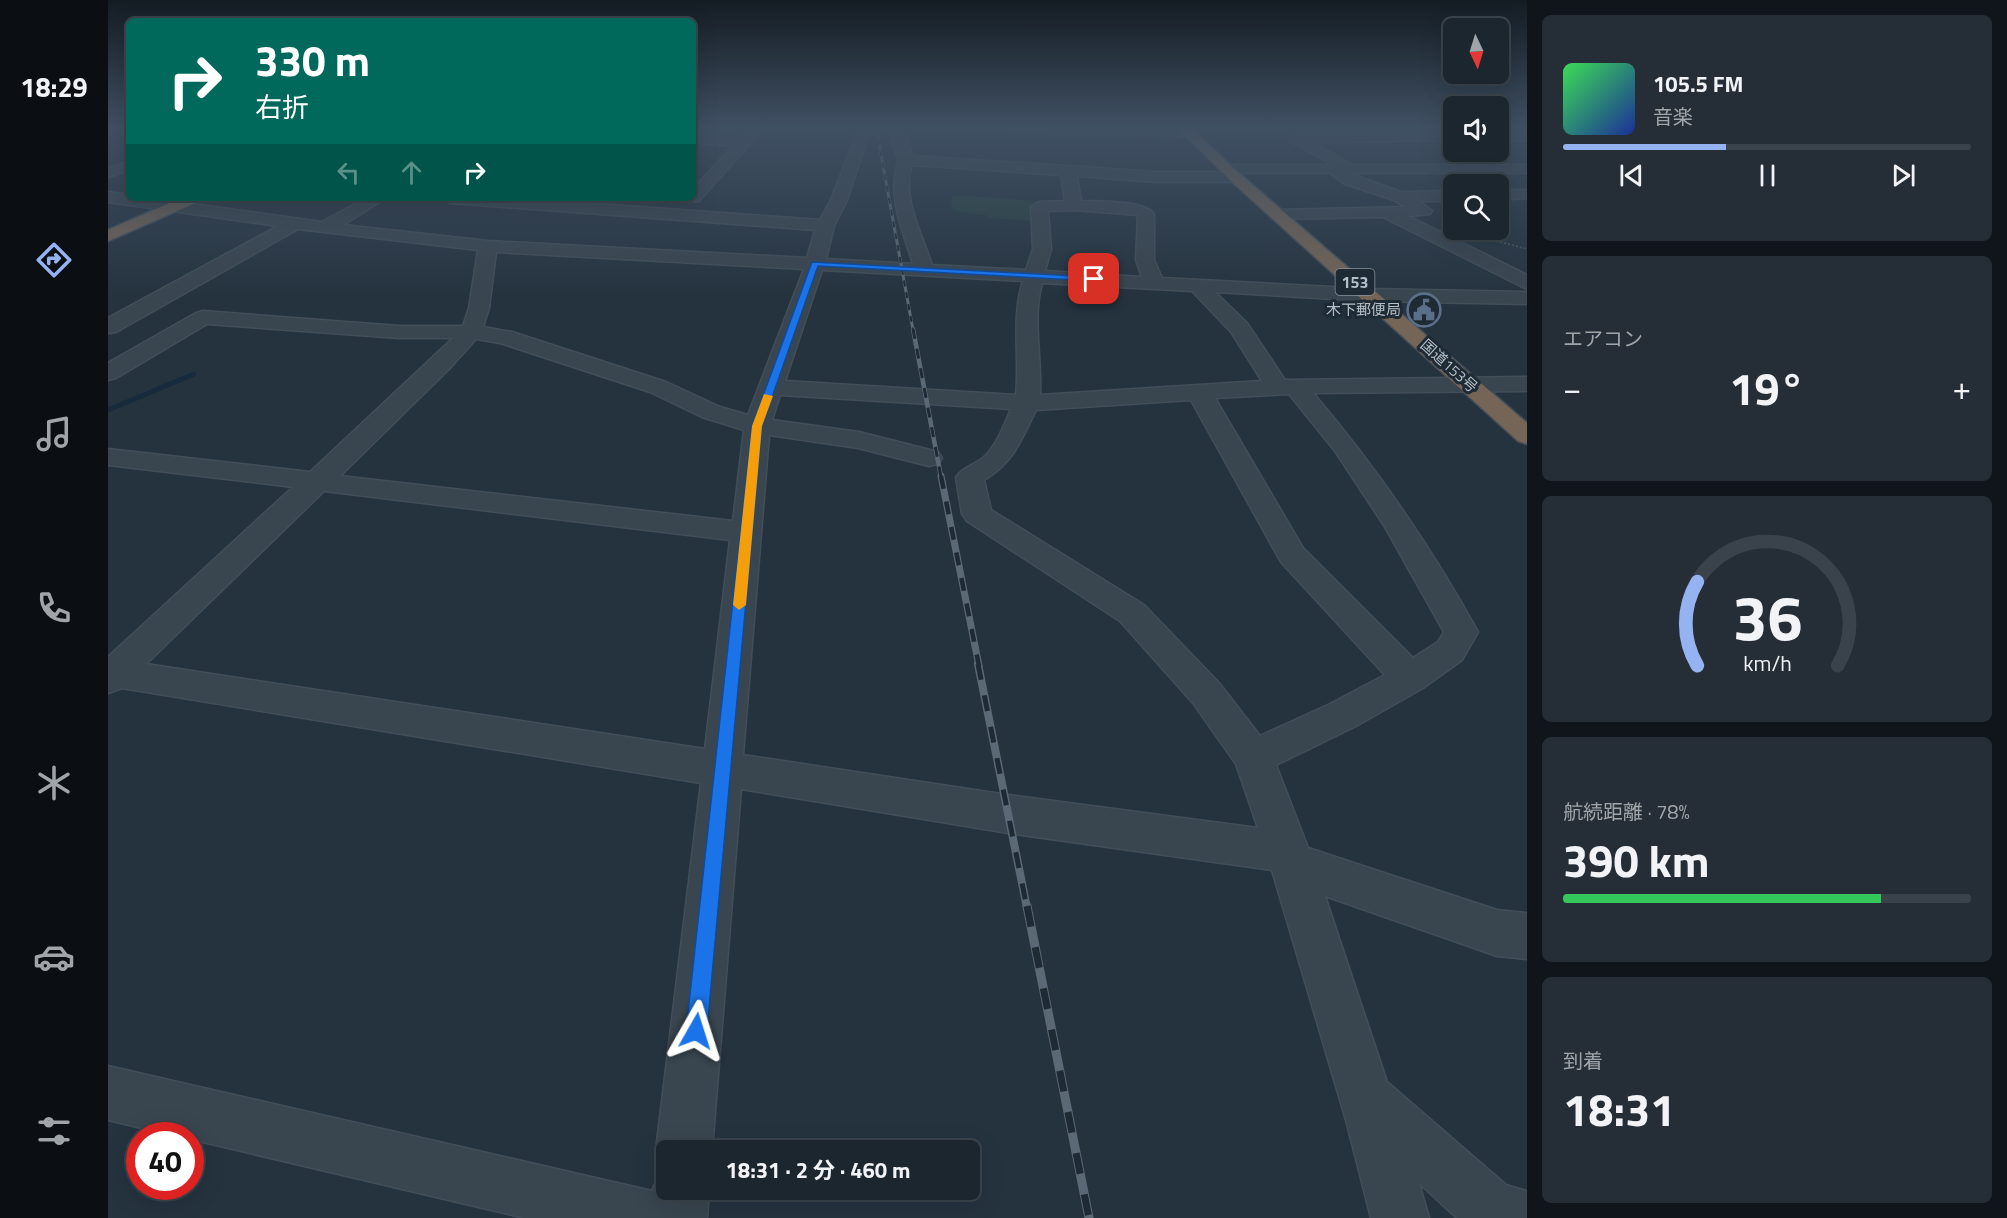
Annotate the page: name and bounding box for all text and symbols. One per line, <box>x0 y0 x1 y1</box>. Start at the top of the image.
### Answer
north arrow <box>1443 18 1509 84</box>
map controls <box>1443 18 1509 240</box>
text: 330 m <box>255 28 370 92</box>
icon: right <box>156 42 234 120</box>
text: 18:29 <box>20 66 88 107</box>
text: 105.5 FM <box>1653 67 1743 101</box>
text: 右折 <box>255 86 309 127</box>
button: sound <box>1443 96 1509 162</box>
text: 音楽 <box>1653 101 1693 132</box>
icon: left <box>332 156 365 189</box>
icon: ahead <box>395 156 428 189</box>
icon: right <box>458 156 491 189</box>
icon: previous <box>1615 159 1648 192</box>
icon: pause <box>1751 159 1784 192</box>
icon: next <box>1887 159 1920 192</box>
button: search <box>1443 174 1509 240</box>
icon: directions <box>33 239 75 281</box>
pin <box>1068 253 1119 304</box>
icon: arrive <box>1077 262 1110 295</box>
road number: 153 <box>1336 269 1374 295</box>
public building icon: 木下郵便局 <box>1406 292 1442 328</box>
place label: 木下郵便局 <box>1326 298 1401 321</box>
text: エアコン <box>1563 323 1643 354</box>
street label: 国道153号 <box>1416 334 1483 398</box>
text: 19° <box>1729 354 1805 422</box>
text: − <box>1563 363 1581 413</box>
text: + <box>1953 363 1971 413</box>
icon: music <box>33 413 75 455</box>
text: 36 <box>1732 569 1802 664</box>
icon: phone <box>33 587 75 629</box>
text: km/h <box>1743 647 1791 679</box>
icon: climate <box>33 762 75 804</box>
text: 航続距離 · 78% <box>1563 796 1690 827</box>
text: 390 km <box>1563 826 1709 894</box>
icon: car <box>33 936 75 978</box>
position arrow <box>664 999 728 1063</box>
text: 到着 <box>1563 1045 1603 1076</box>
text: 18:31 <box>1563 1075 1675 1143</box>
icon: filters <box>33 1110 75 1152</box>
speed limit sign: 40 <box>126 1122 204 1200</box>
text: 18:31 · 2 分 · 460 m <box>726 1153 910 1187</box>

